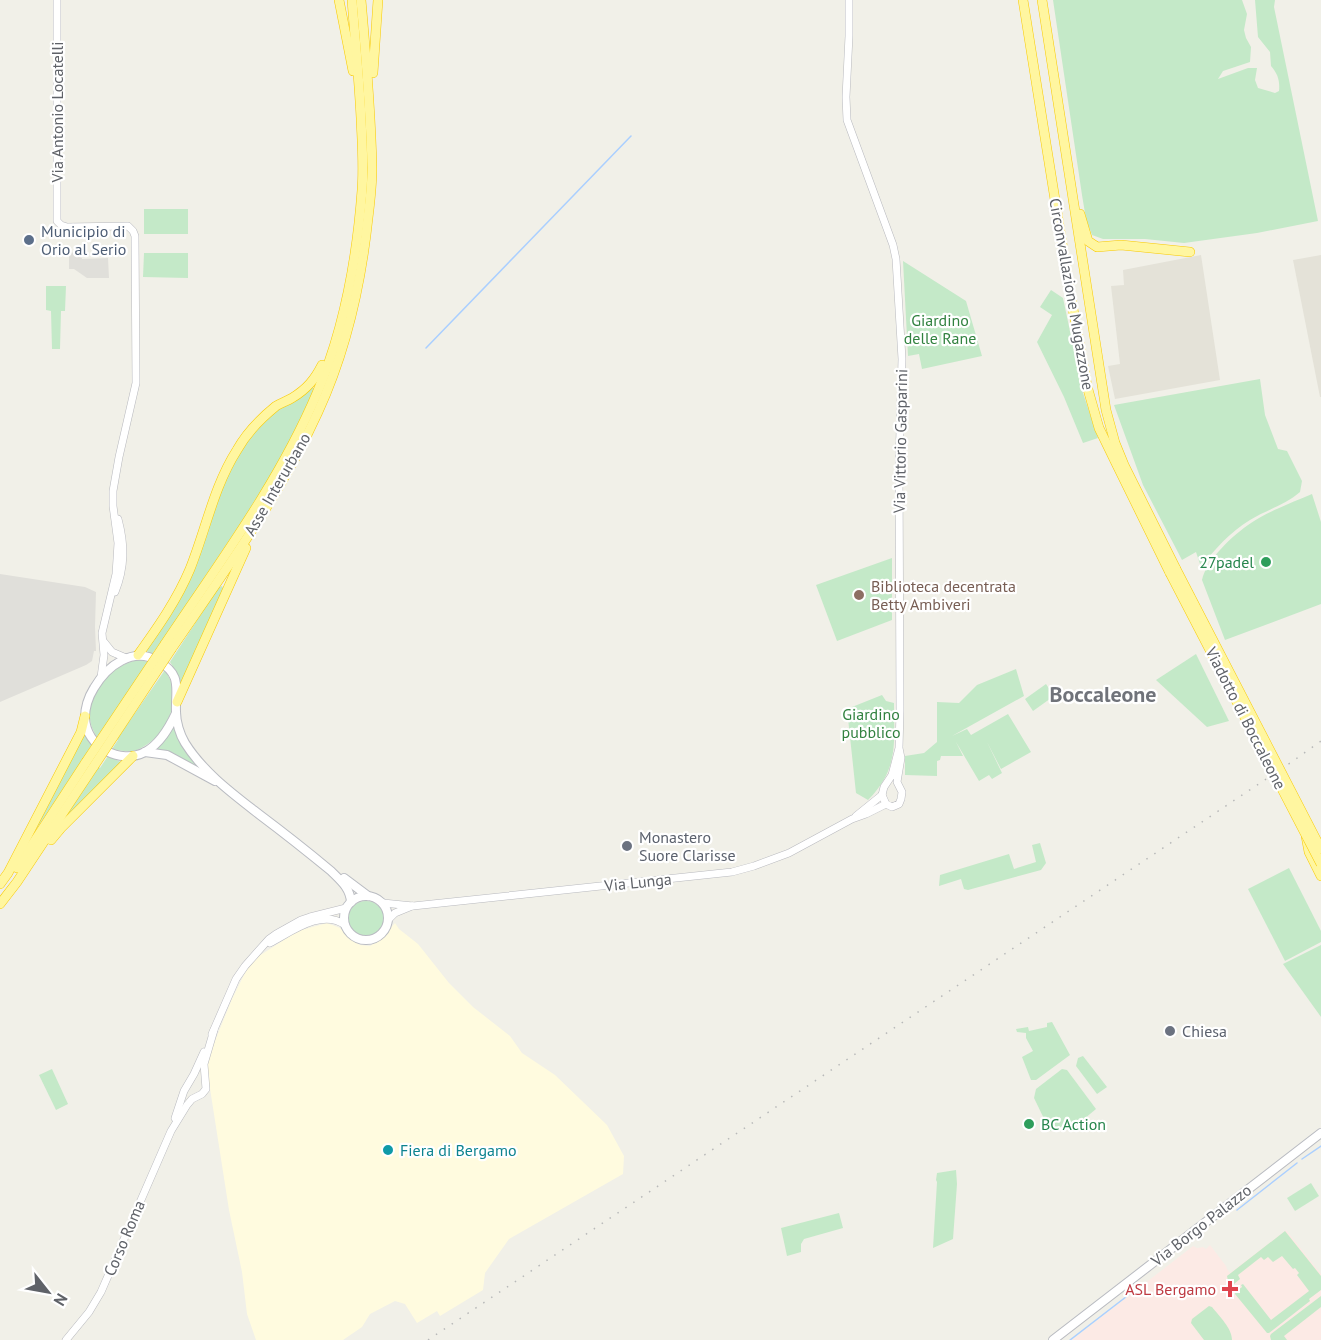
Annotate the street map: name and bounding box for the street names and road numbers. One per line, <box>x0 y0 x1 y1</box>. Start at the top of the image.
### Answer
street label: Via Antonio Locatelli <box>47 42 67 183</box>
street label: Circonvallazione Mugazzone <box>1045 197 1099 391</box>
street label: Via Vittorio Gasparini <box>889 369 911 514</box>
street label: Asse Interurbano <box>239 429 315 539</box>
street label: Viadotto di Boccaleone <box>1201 643 1291 793</box>
street label: Via Lunga <box>602 869 673 896</box>
street label: Via Borgo Palazzo <box>1146 1180 1255 1271</box>
street label: Corso Roma <box>99 1197 149 1279</box>

